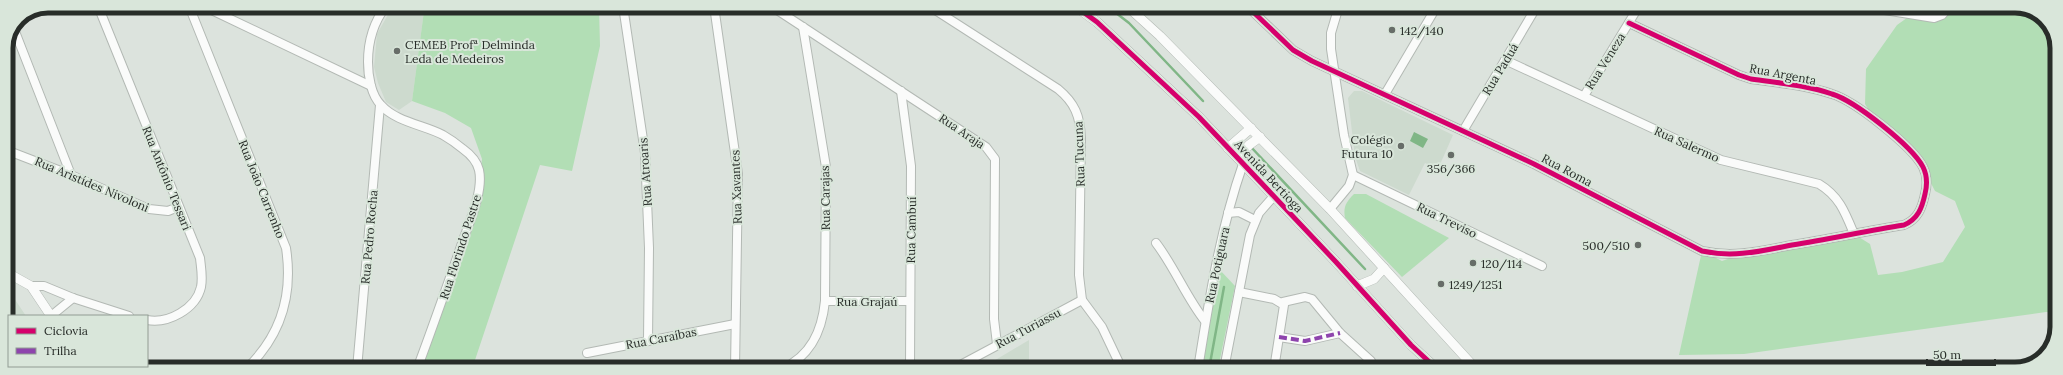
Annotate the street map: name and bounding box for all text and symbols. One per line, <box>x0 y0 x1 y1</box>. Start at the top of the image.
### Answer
place label: 142/140 <box>1400 23 1444 39</box>
marker: 142/140 <box>1387 25 1397 35</box>
street label: Rua Veneza <box>1582 30 1628 92</box>
place label: CEMEB Profª Delminda Leda de Medeiros <box>405 37 535 66</box>
street label: Rua Paduá <box>1479 40 1521 98</box>
marker: CEMEB Profª Delminda Leda de Medeiros <box>392 46 402 56</box>
street label: Rua Argenta <box>1748 60 1818 88</box>
street label: Rua Araja <box>936 110 988 152</box>
street label: Rua Tucuna <box>1070 121 1088 187</box>
street label: Rua Salermo <box>1652 123 1722 165</box>
street label: Rua Antônio Tessari <box>139 124 195 232</box>
place label: Colégio Futura 10 <box>1341 132 1393 161</box>
street label: Avenida Bertioga <box>1231 136 1307 216</box>
street label: Rua Atroaris <box>635 137 655 207</box>
street label: Rua João Carrenho <box>235 138 289 240</box>
marker: Colégio Futura 10 <box>1396 141 1406 151</box>
street label: Rua Xavantes <box>727 149 745 224</box>
marker: 356/366 <box>1446 150 1456 160</box>
street label: Rua Roma <box>1539 150 1595 190</box>
street label: Rua Aristídes Nivoloni <box>33 153 151 215</box>
place label: 356/366 <box>1427 161 1475 177</box>
street label: Rua Carajas <box>817 165 833 231</box>
street label: Rua Pedro Rocha <box>357 189 381 285</box>
street label: Rua Florindo Pastre <box>436 192 484 301</box>
street label: Rua Cambuí <box>903 196 919 264</box>
street label: Rua Treviso <box>1414 199 1480 241</box>
street label: Rua Potiguara <box>1202 226 1232 304</box>
place label: 500/510 <box>1583 238 1630 254</box>
marker: 500/510 <box>1633 240 1643 250</box>
place label: 120/114 <box>1481 256 1523 272</box>
marker: 120/114 <box>1468 258 1478 268</box>
place label: 1249/1251 <box>1449 277 1502 293</box>
marker: 1249/1251 <box>1436 279 1446 289</box>
street label: Rua Grajaú <box>837 294 897 309</box>
street label: Rua Turiassu <box>993 305 1063 351</box>
legend <box>8 315 148 367</box>
text: Ciclovia <box>44 323 88 338</box>
street label: Rua Caraíbas <box>624 324 698 352</box>
scale bar <box>1927 341 1995 367</box>
text: Trilha <box>44 343 77 358</box>
text: 50 m <box>1933 347 1961 362</box>

